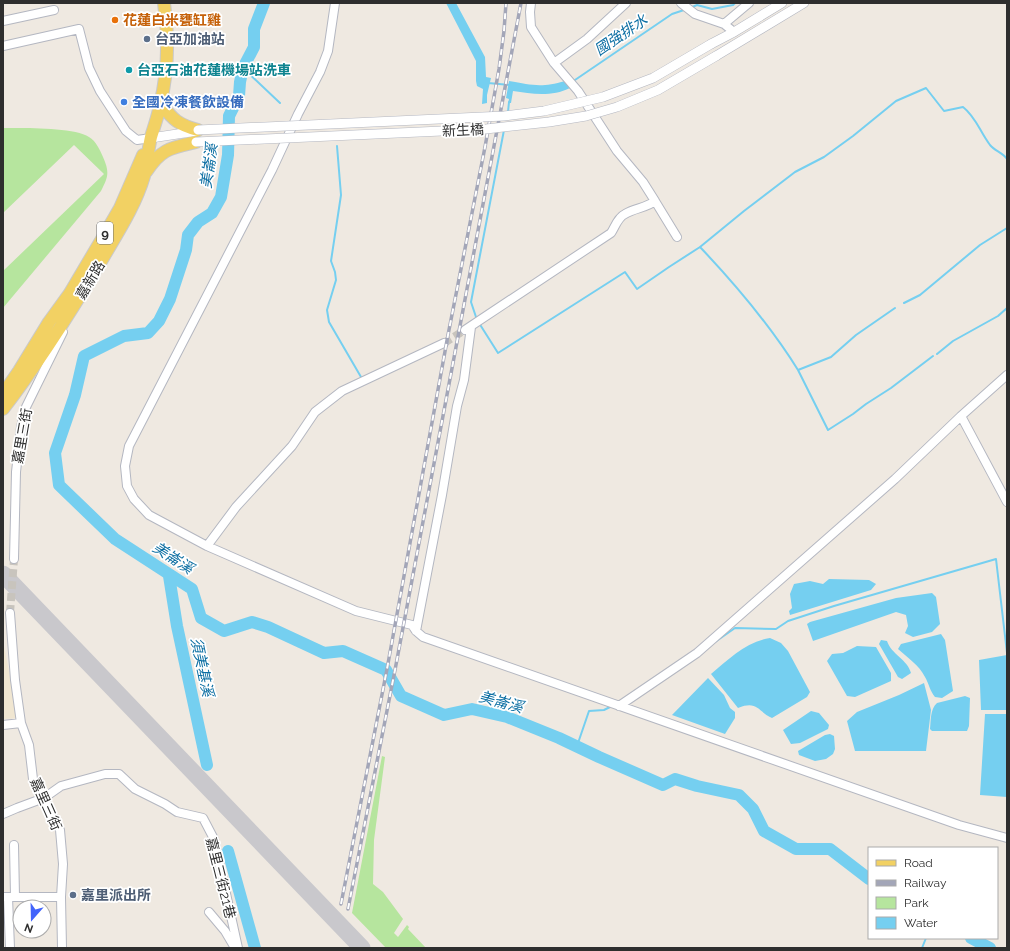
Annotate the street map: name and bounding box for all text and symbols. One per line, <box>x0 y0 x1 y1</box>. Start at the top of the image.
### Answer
water label: 國強排水 <box>591 10 652 59</box>
place label: 花蓮白米甕缸雞 <box>123 12 221 28</box>
marker: 花蓮白米甕缸雞 <box>110 15 120 25</box>
place label: 台亞加油站 <box>155 31 225 47</box>
marker: 台亞加油站 <box>142 34 152 44</box>
place label: 台亞石油花蓮機場站洗車 <box>137 62 291 78</box>
marker: 台亞石油花蓮機場站洗車 <box>124 65 134 75</box>
place label: 全國冷凍餐飲設備 <box>132 94 244 110</box>
marker: 全國冷凍餐飲設備 <box>119 97 129 107</box>
street label: 新生橋 <box>442 121 484 139</box>
water label: 美崙溪 <box>197 140 221 190</box>
road number: 9 <box>97 222 113 244</box>
street label: 嘉新路 <box>72 258 108 302</box>
street label: 嘉里三街 <box>9 407 35 465</box>
water label: 美崙溪 <box>149 538 198 579</box>
water label: 須美基溪 <box>187 636 217 700</box>
water label: 美崙溪 <box>477 687 527 717</box>
street label: 嘉里三街 <box>27 775 65 833</box>
street label: 嘉里三街21巷 <box>203 836 239 920</box>
legend <box>868 847 998 939</box>
text: Road <box>904 856 933 870</box>
text: Railway <box>904 876 947 890</box>
place label: 嘉里派出所 <box>81 887 151 903</box>
marker: 嘉里派出所 <box>68 890 78 900</box>
text: Park <box>904 896 929 910</box>
north arrow <box>12 899 52 939</box>
text: Water <box>904 916 938 930</box>
text: N <box>23 920 35 935</box>

